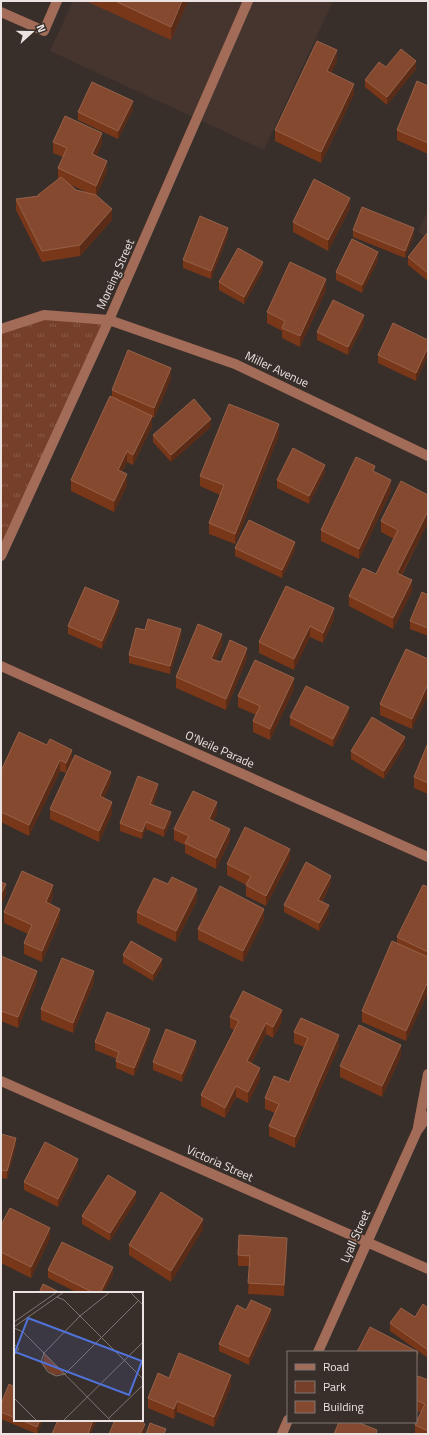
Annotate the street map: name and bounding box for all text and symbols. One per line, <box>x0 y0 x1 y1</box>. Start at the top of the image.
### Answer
north arrow <box>12 12 52 52</box>
text: N <box>33 22 50 35</box>
street label: Moreing Street <box>91 235 139 312</box>
street label: Miller Avenue <box>242 346 312 392</box>
street label: O'Neile Parade <box>182 725 258 773</box>
street label: Victoria Street <box>183 1140 257 1187</box>
street label: Lyall Street <box>335 1206 375 1265</box>
inset map <box>14 1292 143 1421</box>
legend <box>287 1351 417 1423</box>
text: Road <box>323 1357 349 1376</box>
text: Park <box>323 1377 346 1396</box>
text: Building <box>323 1397 364 1416</box>

